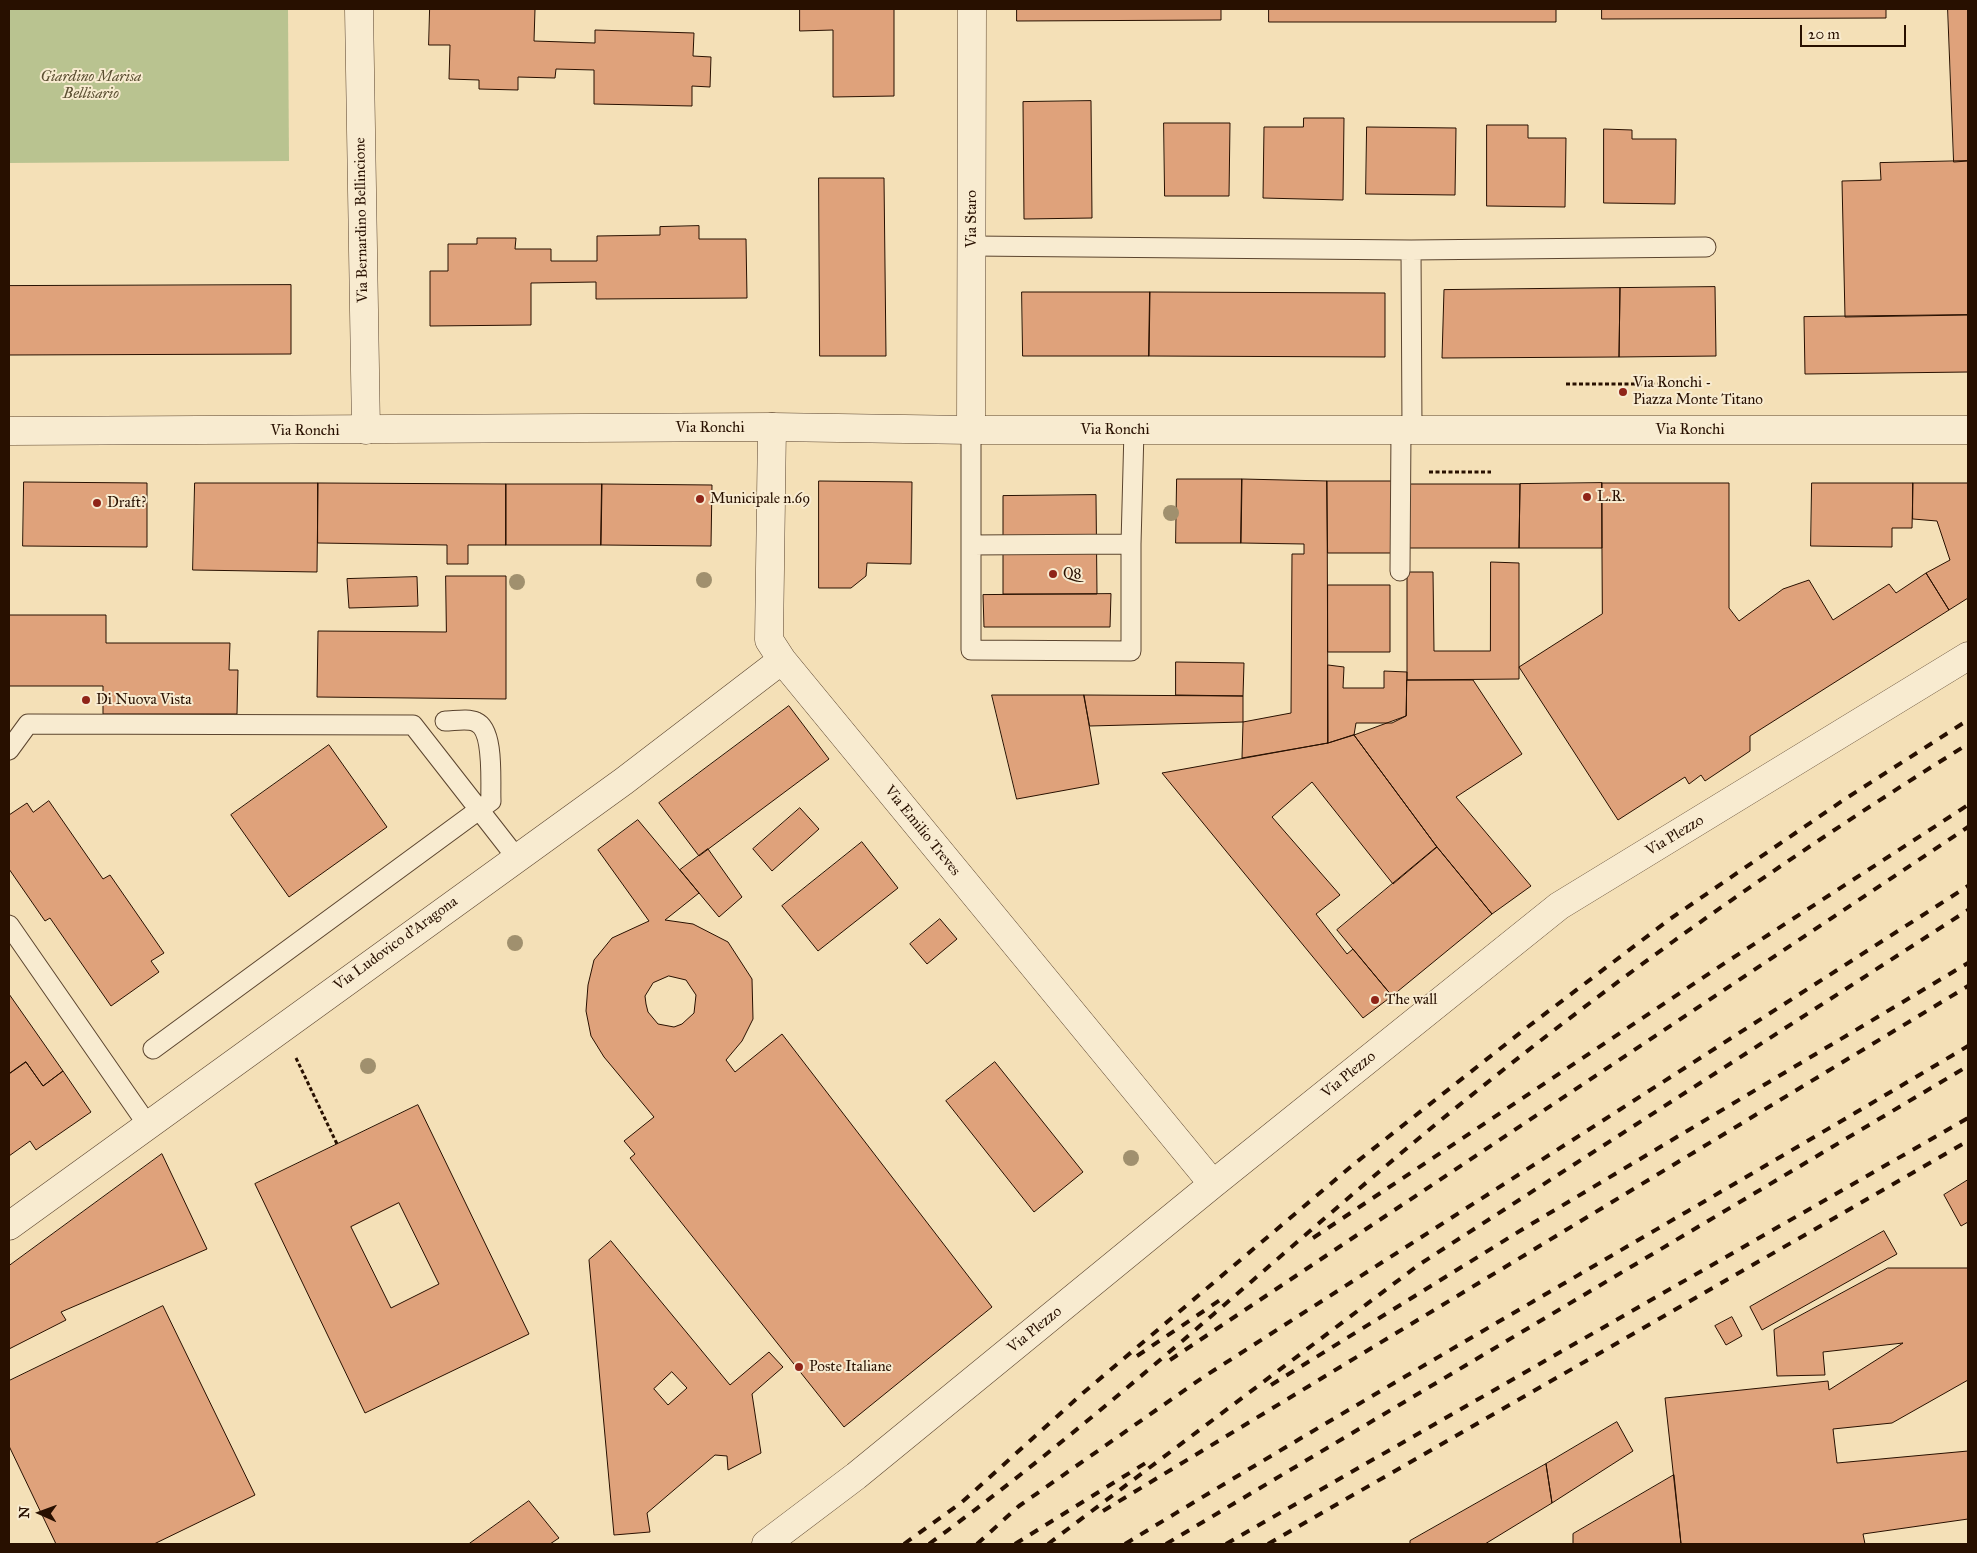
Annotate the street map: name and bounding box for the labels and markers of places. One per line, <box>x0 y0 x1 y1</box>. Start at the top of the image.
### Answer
place label: Via Ronchi - Piazza Monte Titano <box>1633 374 1763 409</box>
marker: Via Ronchi - Piazza Monte Titano <box>1617 386 1629 398</box>
place label: L.R. <box>1597 488 1625 506</box>
place label: Municipale n.69 <box>710 490 810 508</box>
marker: L.R. <box>1581 491 1593 503</box>
marker: Municipale n.69 <box>694 493 706 505</box>
place label: Draft? <box>107 494 146 512</box>
marker: Draft? <box>91 497 103 509</box>
place label: Q8 <box>1063 565 1082 583</box>
marker: Q8 <box>1047 568 1059 580</box>
place label: Di Nuova Vista <box>96 691 192 709</box>
marker: Di Nuova Vista <box>80 694 92 706</box>
place label: The wall <box>1385 991 1437 1009</box>
marker: The wall <box>1369 994 1381 1006</box>
place label: Poste Italiane <box>809 1358 892 1376</box>
marker: Poste Italiane <box>793 1361 805 1373</box>

